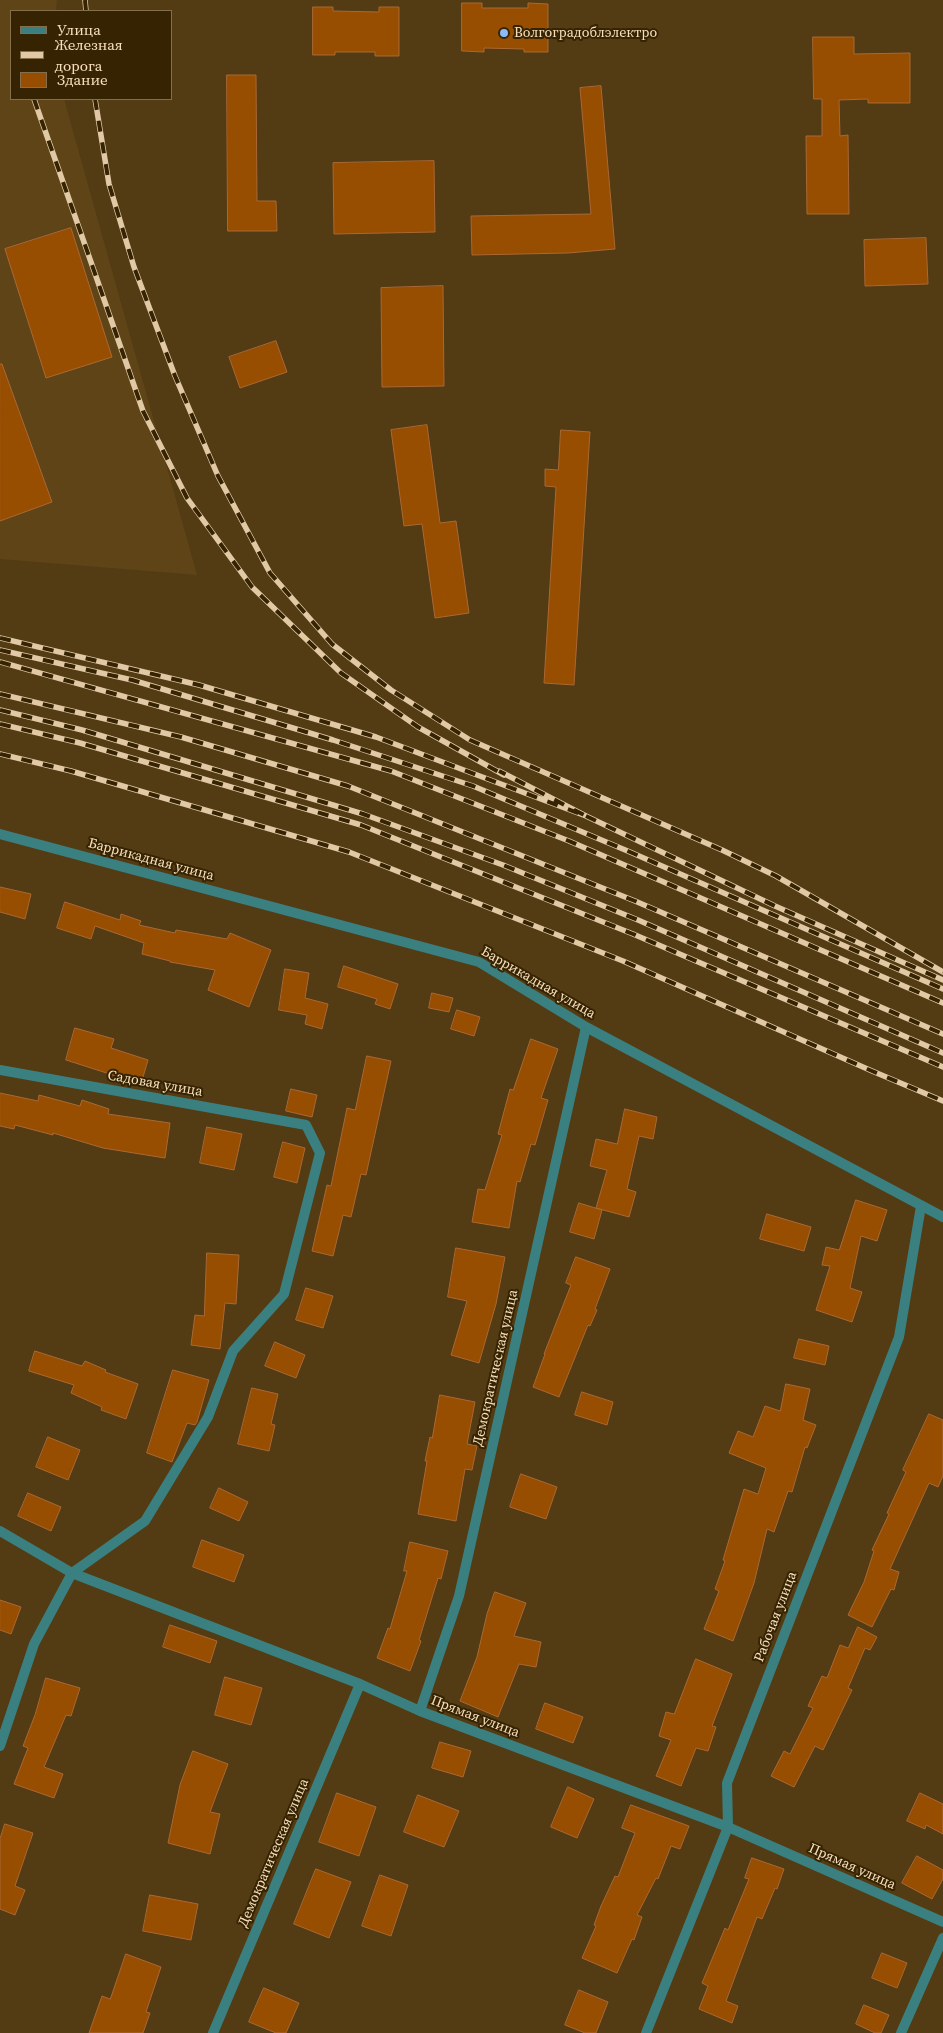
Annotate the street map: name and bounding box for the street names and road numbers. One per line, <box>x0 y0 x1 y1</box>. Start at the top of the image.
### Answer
street label: Баррикадная улица <box>86 835 216 885</box>
street label: Баррикадная улица <box>478 943 598 1023</box>
street label: Садовая улица <box>106 1067 204 1101</box>
street label: Демократическая улица <box>470 1288 522 1448</box>
street label: Рабочая улица <box>751 1569 801 1665</box>
street label: Прямая улица <box>428 1692 522 1742</box>
street label: Демократическая улица <box>235 1776 313 1930</box>
street label: Прямая улица <box>806 1840 898 1894</box>

